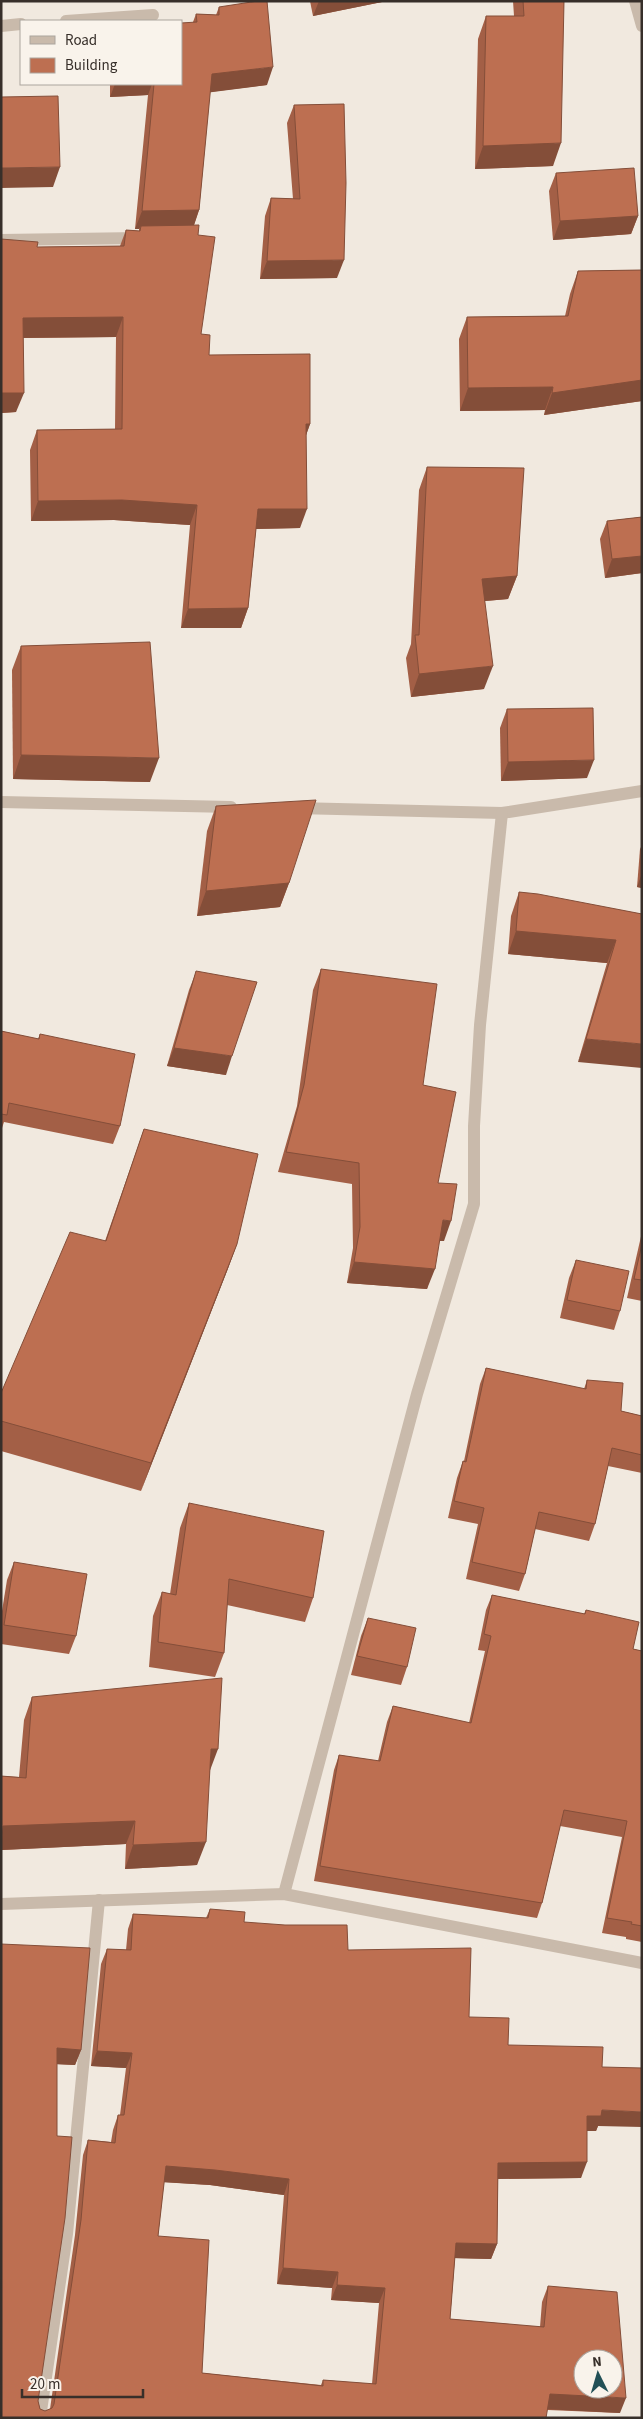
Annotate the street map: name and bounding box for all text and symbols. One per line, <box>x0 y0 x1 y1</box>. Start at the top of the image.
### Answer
legend <box>20 20 182 85</box>
text: Road <box>65 30 97 51</box>
text: Building <box>65 55 118 76</box>
north arrow <box>573 2349 623 2399</box>
text: N <box>591 2352 602 2372</box>
scale bar <box>22 2366 144 2398</box>
text: 20 m <box>30 2374 60 2395</box>

